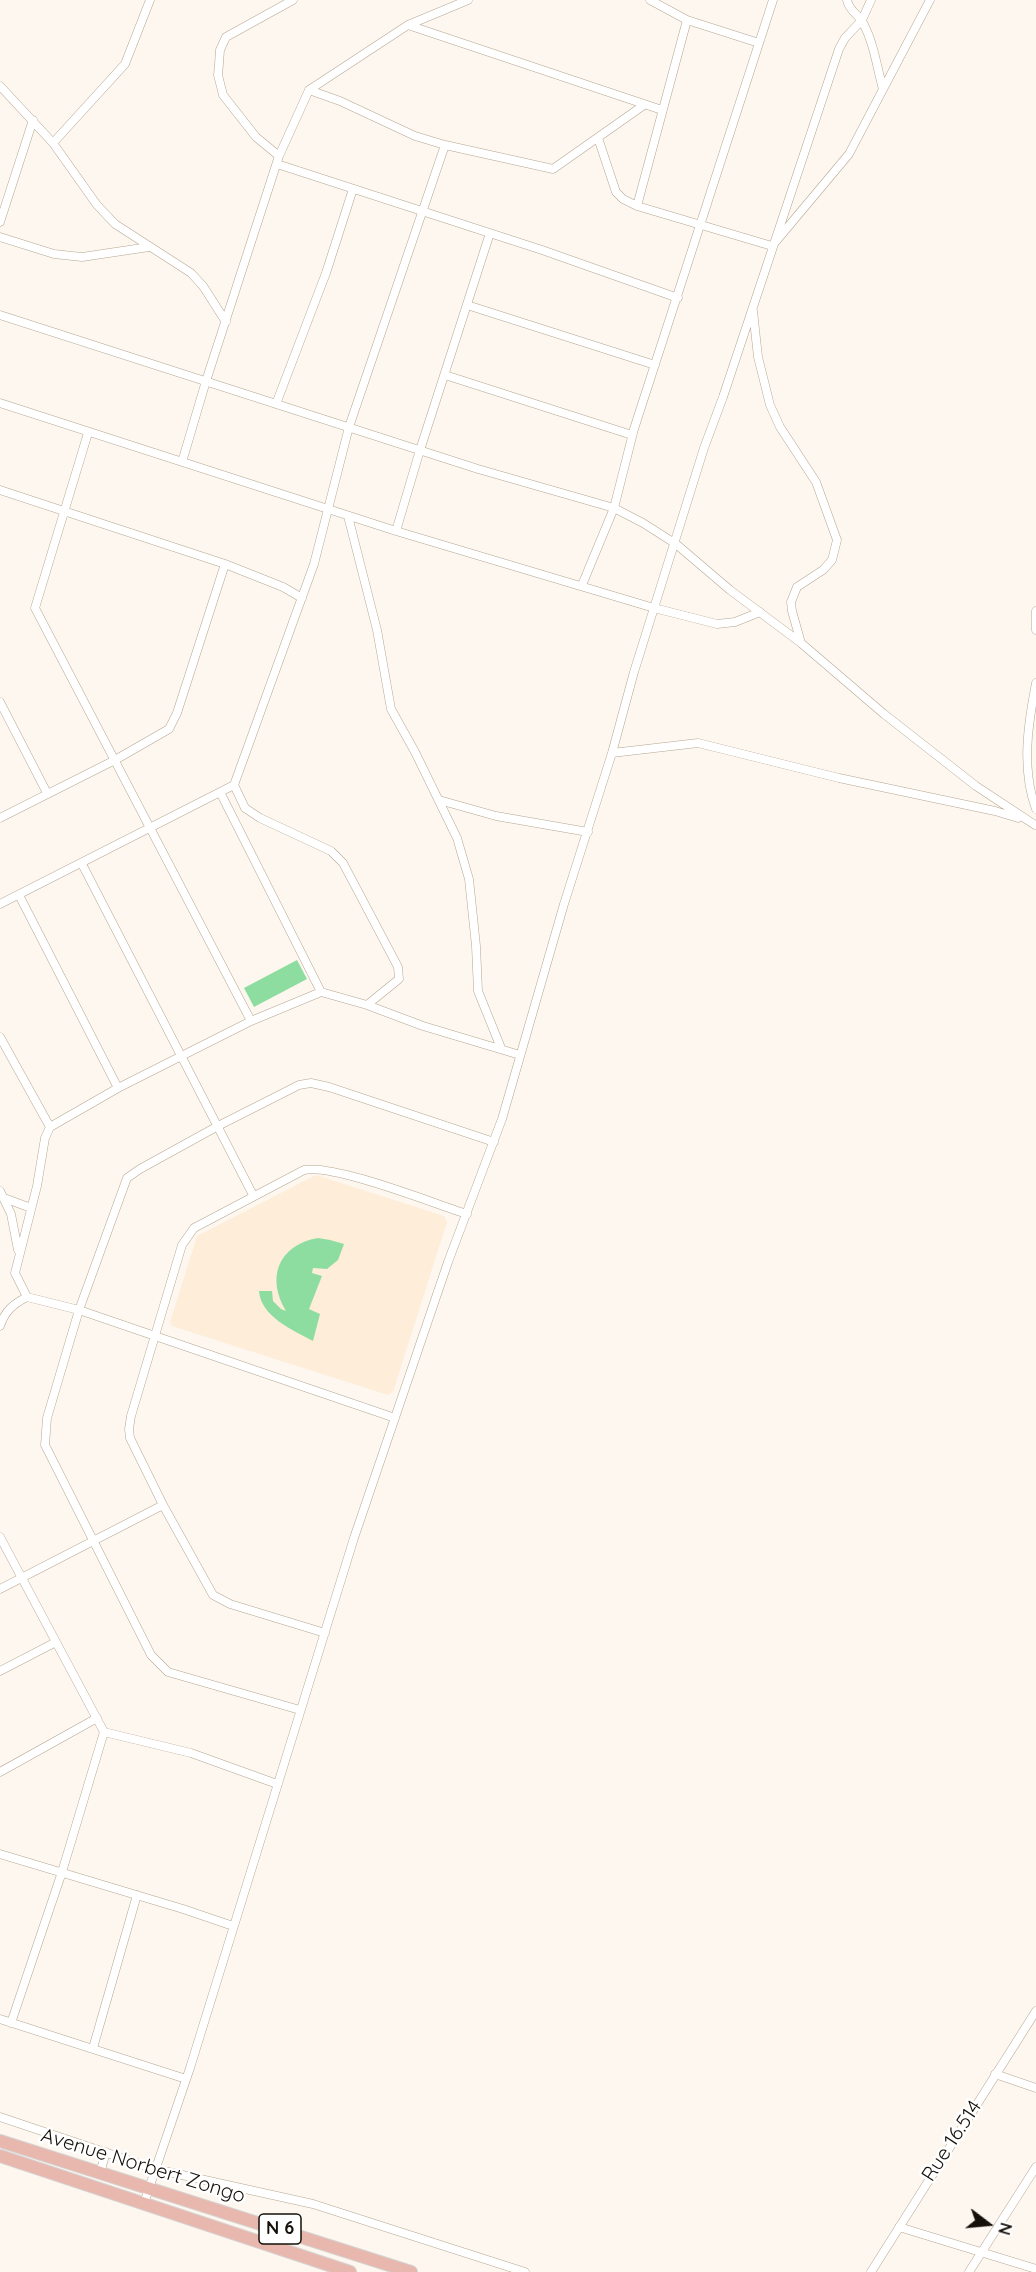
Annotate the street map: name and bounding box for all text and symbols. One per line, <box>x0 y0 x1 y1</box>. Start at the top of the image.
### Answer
street label: Rue 16.514 <box>917 2096 987 2186</box>
street label: Avenue Norbert Zongo <box>38 2124 248 2208</box>
north arrow <box>958 2194 1018 2254</box>
road number: N 6 <box>259 2214 301 2244</box>
text: N <box>994 2221 1017 2237</box>

